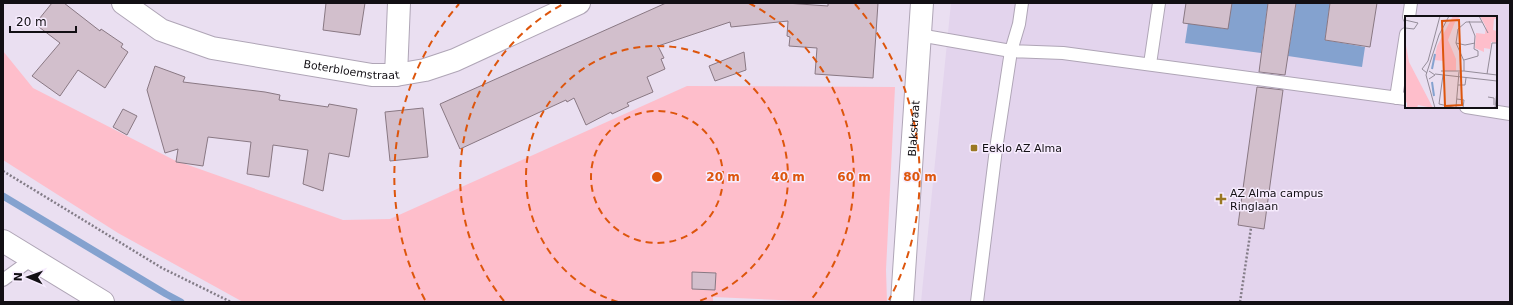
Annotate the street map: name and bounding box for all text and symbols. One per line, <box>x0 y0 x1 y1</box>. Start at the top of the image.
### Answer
scale bar <box>10 8 76 34</box>
text: 20 m <box>16 15 47 29</box>
inset map <box>1405 16 1497 108</box>
street label: Boterbloemstraat <box>303 57 401 82</box>
street label: Blakstraat <box>905 99 922 157</box>
place label: Eeklo AZ Alma <box>982 142 1062 155</box>
marker: Eeklo AZ Alma <box>969 143 979 153</box>
centre of rings <box>650 170 664 184</box>
text: 20 m <box>706 170 740 184</box>
text: 40 m <box>771 170 805 184</box>
text: 60 m <box>837 170 871 184</box>
text: 80 m <box>903 170 937 184</box>
place label: AZ Alma campus Ringlaan <box>1230 187 1324 213</box>
marker: AZ Alma campus Ringlaan <box>1215 193 1227 205</box>
north arrow <box>8 257 48 297</box>
text: N <box>12 272 25 282</box>

